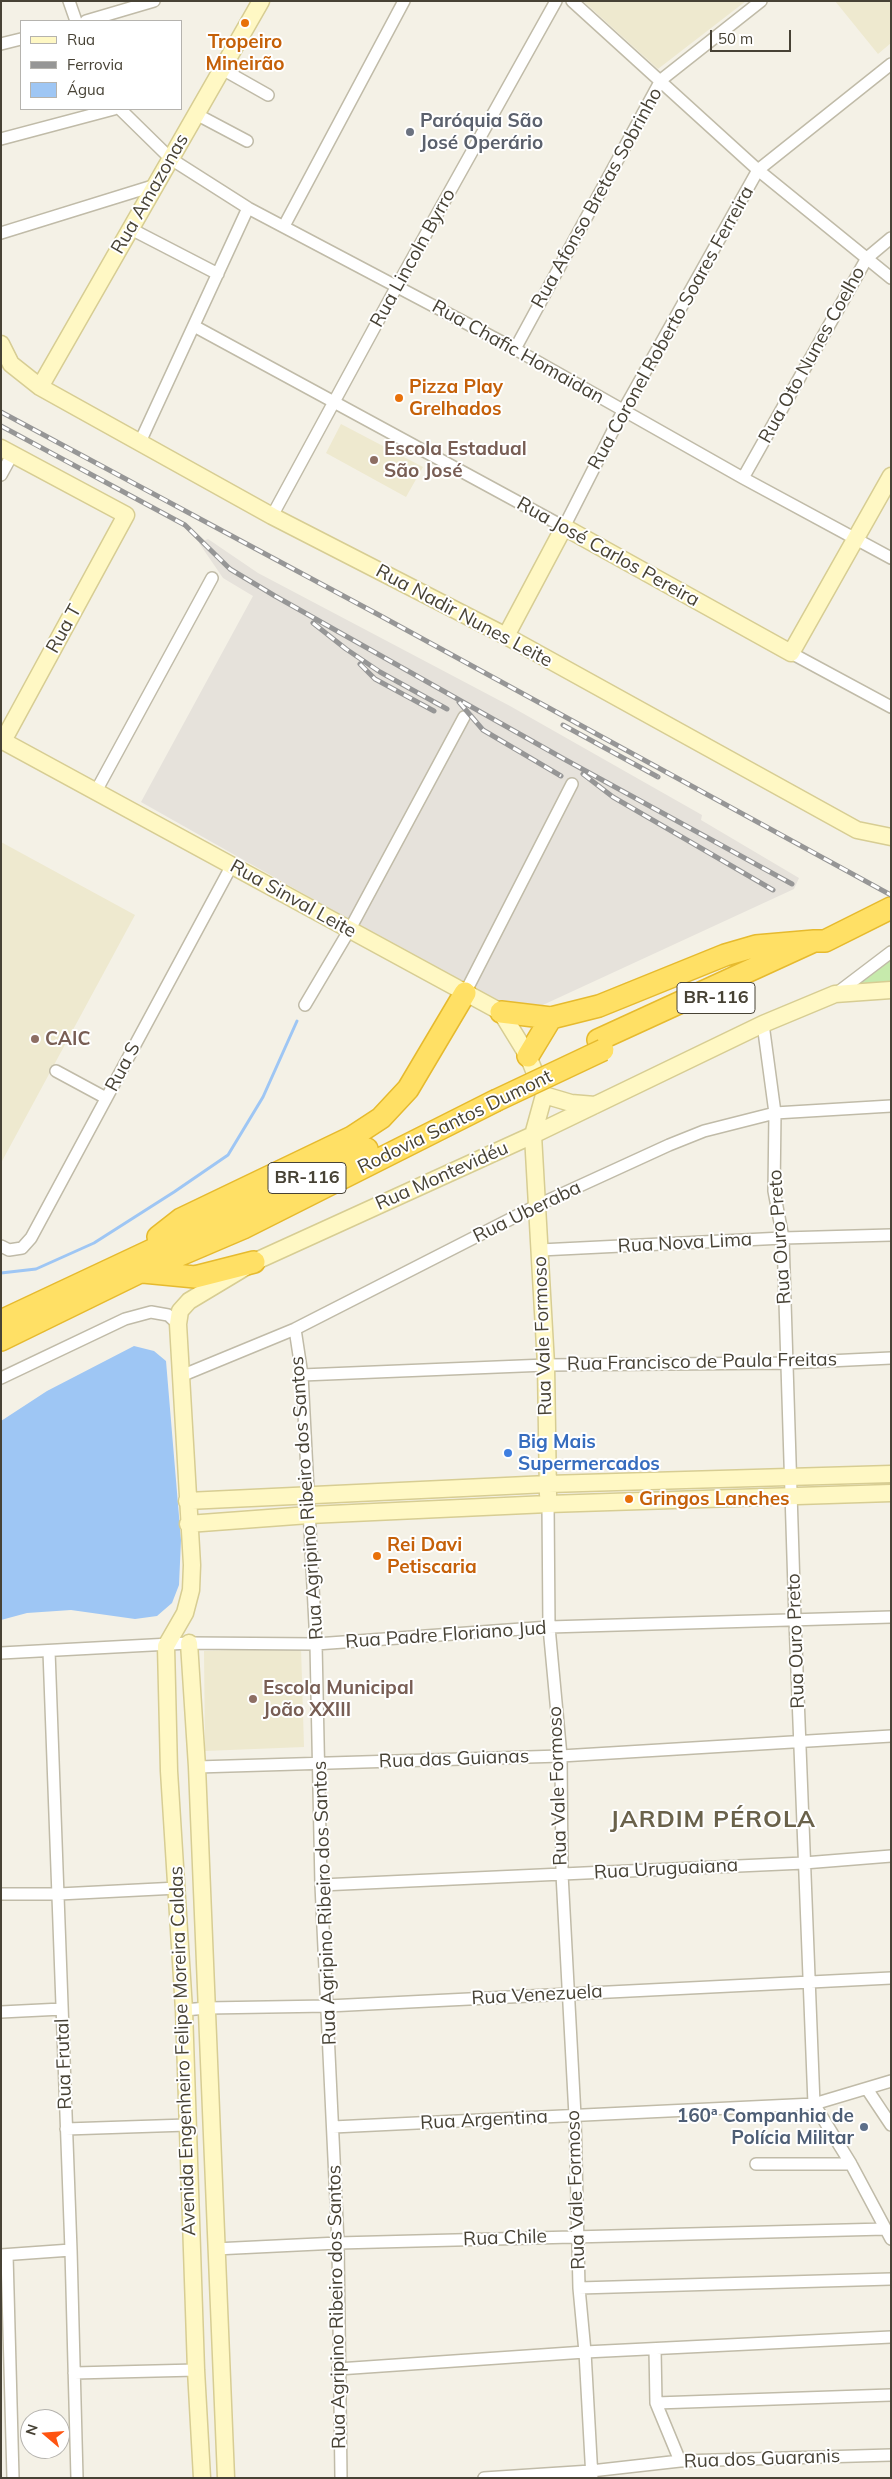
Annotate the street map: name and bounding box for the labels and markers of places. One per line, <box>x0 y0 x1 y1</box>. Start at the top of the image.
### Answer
marker: Tropeiro Mineirão <box>239 17 251 29</box>
place label: Tropeiro Mineirão <box>206 31 284 75</box>
place label: Paróquia São José Operário <box>420 110 543 154</box>
marker: Paróquia São José Operário <box>404 126 416 138</box>
place label: Pizza Play Grelhados <box>409 376 503 420</box>
marker: Pizza Play Grelhados <box>393 392 405 404</box>
place label: Escola Estadual São José <box>384 438 527 482</box>
marker: Escola Estadual São José <box>368 454 380 466</box>
place label: CAIC <box>45 1028 90 1050</box>
marker: CAIC <box>29 1033 41 1045</box>
place label: Big Mais Supermercados <box>518 1431 660 1475</box>
marker: Big Mais Supermercados <box>502 1447 514 1459</box>
place label: Gringos Lanches <box>639 1488 790 1510</box>
marker: Gringos Lanches <box>623 1493 635 1505</box>
place label: Rei Davi Petiscaria <box>387 1534 477 1578</box>
marker: Rei Davi Petiscaria <box>371 1550 383 1562</box>
place label: Escola Municipal João XXIII <box>263 1677 414 1721</box>
marker: Escola Municipal João XXIII <box>247 1693 259 1705</box>
place label: 160ª Companhia de Polícia Militar <box>677 2105 854 2149</box>
marker: 160ª Companhia de Polícia Militar <box>858 2121 870 2133</box>

